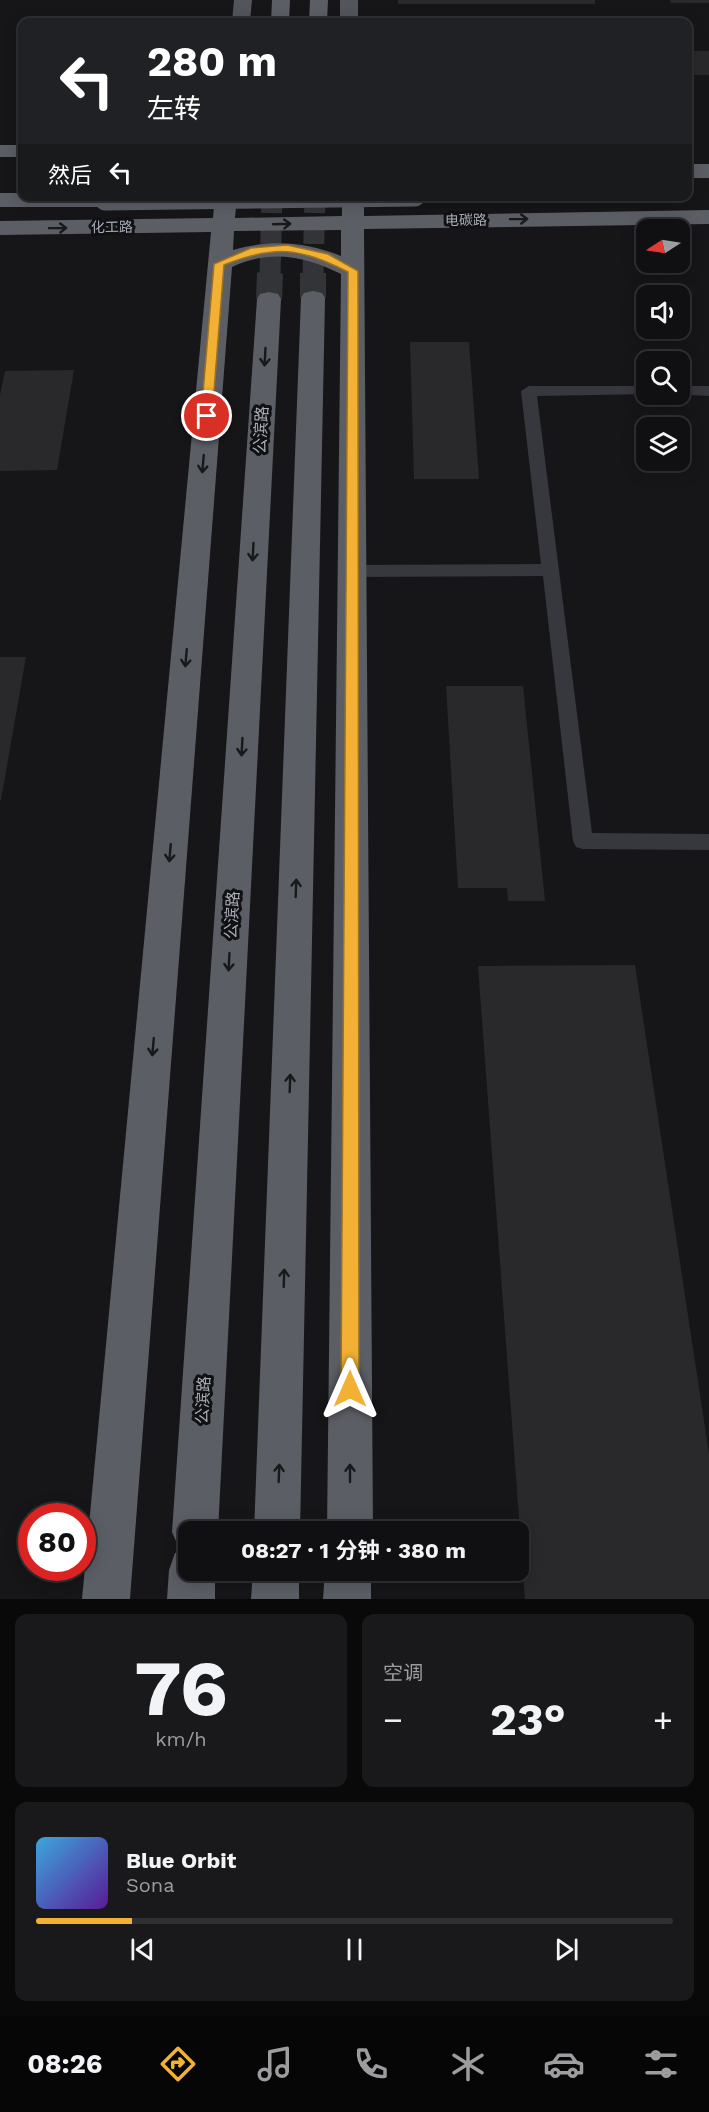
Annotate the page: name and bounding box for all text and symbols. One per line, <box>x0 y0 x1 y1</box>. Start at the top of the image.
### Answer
text: 280 m <box>147 37 277 86</box>
icon: left <box>48 42 126 120</box>
text: 左转 <box>147 93 201 125</box>
icon: left <box>104 156 137 189</box>
text: 然后 <box>48 163 92 188</box>
street label: 电碳路 <box>445 212 487 228</box>
one-way arrow <box>509 213 529 225</box>
one-way arrow <box>272 218 292 229</box>
street label: 化工路 <box>91 219 133 235</box>
north arrow <box>636 219 690 273</box>
map controls <box>636 219 690 471</box>
one-way arrow <box>48 222 68 234</box>
button: sound <box>636 285 690 339</box>
one-way arrow <box>259 347 270 367</box>
button: search <box>636 351 690 405</box>
pin <box>181 390 232 441</box>
icon: arrive <box>190 399 223 432</box>
street label: 公滨路 <box>250 406 272 454</box>
button: layers <box>636 417 690 471</box>
one-way arrow <box>197 453 208 473</box>
one-way arrow <box>248 541 259 561</box>
one-way arrow <box>180 648 191 668</box>
one-way arrow <box>236 736 247 756</box>
one-way arrow <box>164 842 175 862</box>
one-way arrow <box>290 879 301 899</box>
street label: 公滨路 <box>221 891 243 939</box>
one-way arrow <box>223 952 234 972</box>
one-way arrow <box>147 1036 158 1056</box>
one-way arrow <box>284 1074 296 1094</box>
one-way arrow <box>279 1269 290 1289</box>
position arrow <box>318 1357 382 1421</box>
street label: 公滨路 <box>192 1376 214 1424</box>
one-way arrow <box>273 1464 284 1484</box>
one-way arrow <box>344 1464 356 1484</box>
speed limit sign: 80 <box>18 1503 96 1581</box>
text: 08:27 · 1 分钟 · 380 m <box>241 1538 466 1563</box>
text: 76 <box>134 1642 228 1734</box>
text: 空调 <box>383 1661 423 1685</box>
text: 23° <box>490 1693 566 1746</box>
text: − <box>383 1700 403 1739</box>
text: + <box>653 1700 673 1739</box>
text: km/h <box>155 1727 207 1751</box>
text: Blue Orbit <box>126 1848 236 1873</box>
text: Sona <box>126 1873 175 1897</box>
icon: previous <box>126 1933 159 1966</box>
icon: pause <box>338 1933 371 1966</box>
icon: next <box>550 1933 583 1966</box>
icon: directions <box>157 2043 199 2085</box>
icon: music <box>254 2043 296 2085</box>
icon: phone <box>350 2043 392 2085</box>
icon: climate <box>447 2043 489 2085</box>
icon: car <box>543 2043 585 2085</box>
icon: filters <box>640 2043 682 2085</box>
text: 08:26 <box>27 2048 102 2080</box>

